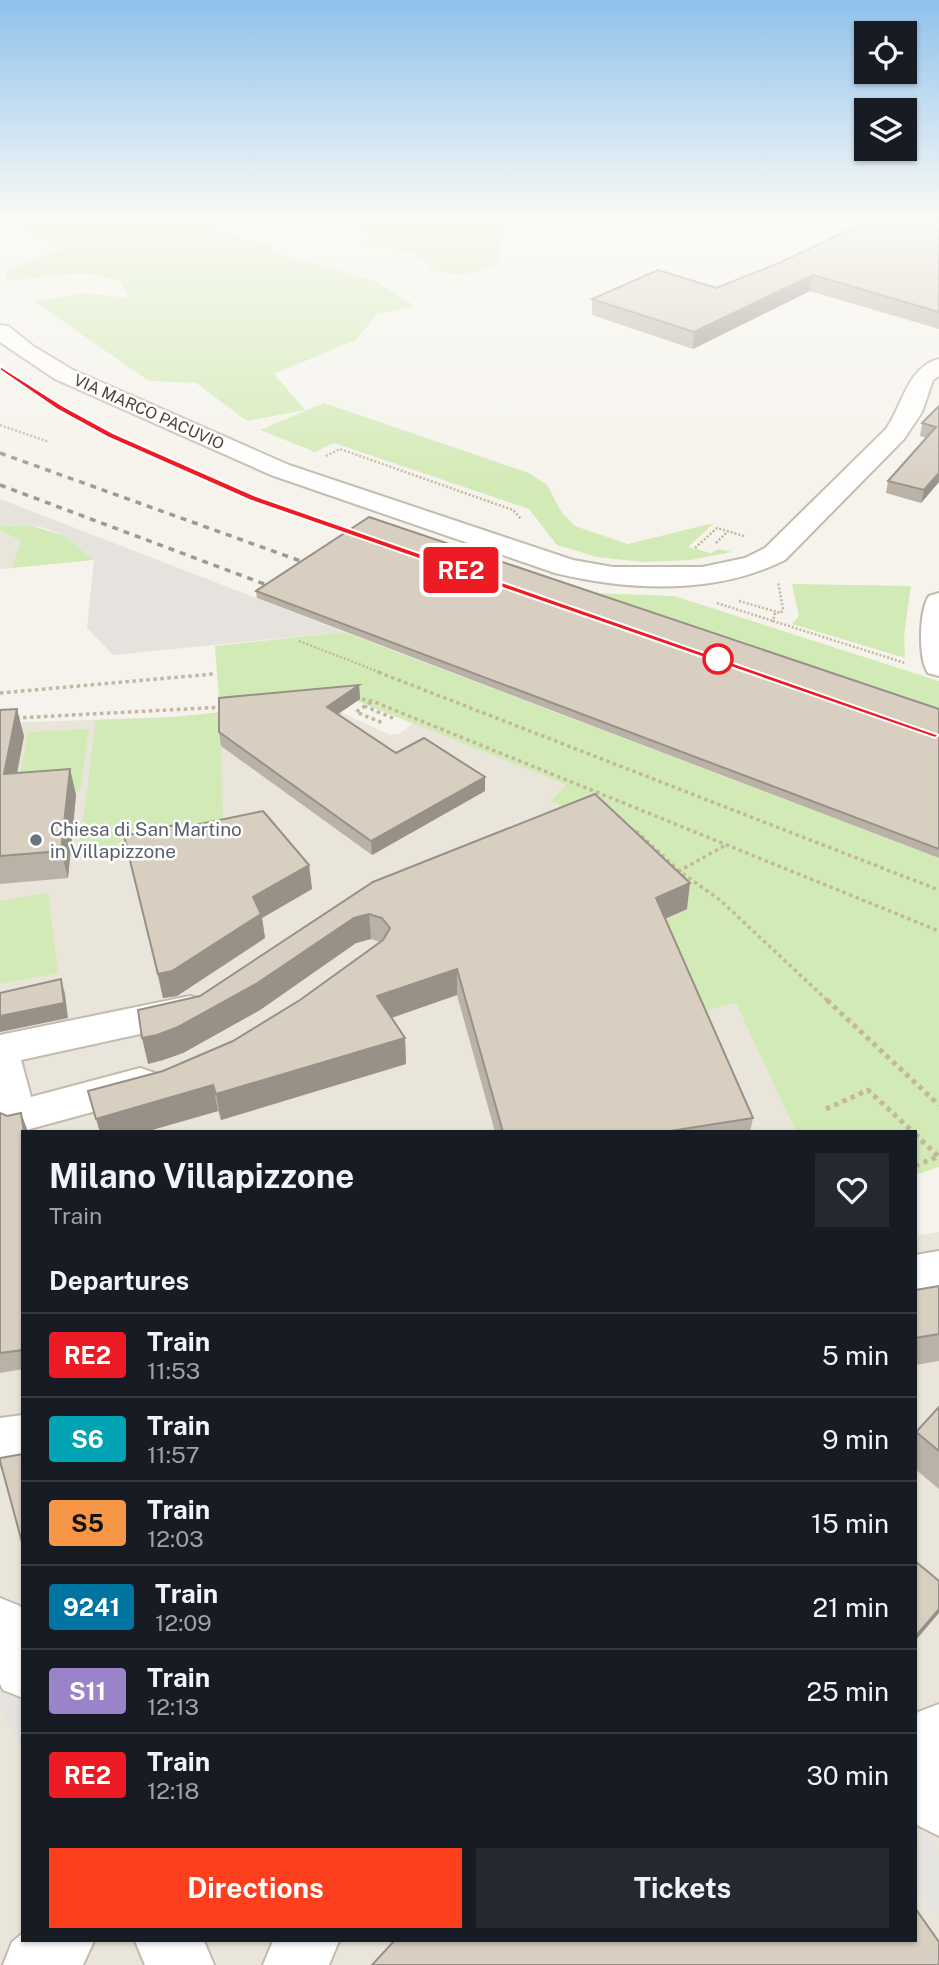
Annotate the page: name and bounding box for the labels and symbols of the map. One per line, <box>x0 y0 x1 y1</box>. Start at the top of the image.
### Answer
street label: VIA MARCO PACUVIO <box>71 370 227 454</box>
line badge: RE2 <box>421 547 501 593</box>
unlabelled marker <box>703 644 733 674</box>
place label: Chiesa di San Martino in Villapizzone <box>50 818 242 862</box>
marker: Chiesa di San Martino in Villapizzone <box>28 832 44 848</box>

